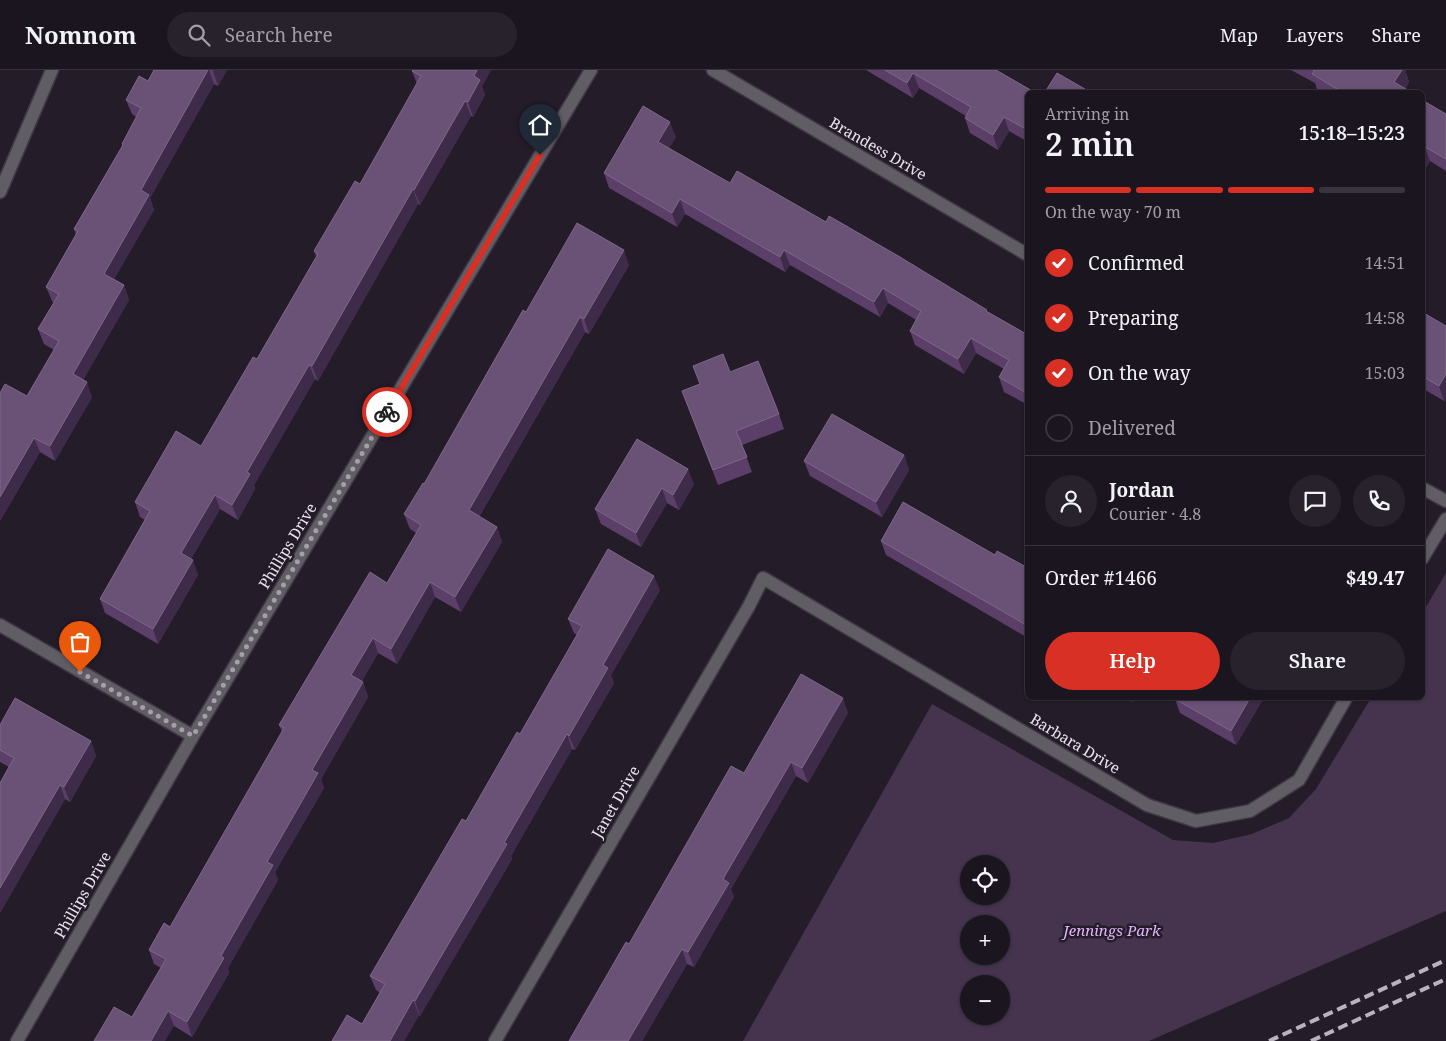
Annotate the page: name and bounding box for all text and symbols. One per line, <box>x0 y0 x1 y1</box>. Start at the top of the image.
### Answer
search box <box>167 12 517 57</box>
text: Nomnom <box>25 18 137 51</box>
icon: search <box>185 21 213 49</box>
text: Search here <box>225 22 333 48</box>
text: Map <box>1220 23 1258 47</box>
text: Layers <box>1286 23 1344 47</box>
text: Share <box>1372 23 1421 47</box>
text: Arriving in <box>1045 103 1129 125</box>
pin <box>519 104 561 155</box>
icon: home <box>526 111 554 139</box>
street label: Brandess Drive <box>826 112 931 184</box>
text: 15:18–15:23 <box>1299 120 1405 146</box>
text: 2 min <box>1045 122 1134 165</box>
text: On the way · 70 m <box>1045 201 1181 223</box>
icon: check <box>1045 249 1073 277</box>
text: Confirmed <box>1088 250 1184 276</box>
text: 14:51 <box>1365 252 1405 274</box>
icon: check <box>1045 304 1073 332</box>
text: Preparing <box>1088 305 1178 331</box>
text: 14:58 <box>1365 307 1405 329</box>
icon: check <box>1045 359 1073 387</box>
text: On the way <box>1088 360 1191 386</box>
text: 15:03 <box>1365 362 1405 384</box>
courier <box>362 387 412 437</box>
icon: bike <box>373 398 401 426</box>
text: Delivered <box>1088 415 1176 441</box>
button: person <box>1045 475 1097 527</box>
button: chat <box>1289 475 1341 527</box>
button: phone <box>1353 475 1405 527</box>
text: Jordan <box>1109 477 1175 503</box>
street label: Phillips Drive <box>254 499 321 592</box>
text: Courier · 4.8 <box>1109 503 1201 525</box>
text: Order #1466 <box>1045 565 1157 591</box>
text: $49.47 <box>1346 565 1405 591</box>
pin <box>59 621 101 672</box>
icon: bag <box>66 628 94 656</box>
button: Help <box>1045 632 1220 690</box>
button: Share <box>1230 632 1405 690</box>
street label: Barbara Drive <box>1027 708 1124 778</box>
street label: Janet Drive <box>586 762 644 842</box>
street label: Phillips Drive <box>49 848 115 941</box>
map controls <box>960 855 1010 1025</box>
button: locate <box>960 855 1010 905</box>
button: + <box>960 915 1010 965</box>
park label: Jennings Park <box>1060 920 1161 940</box>
button: − <box>960 975 1010 1025</box>

